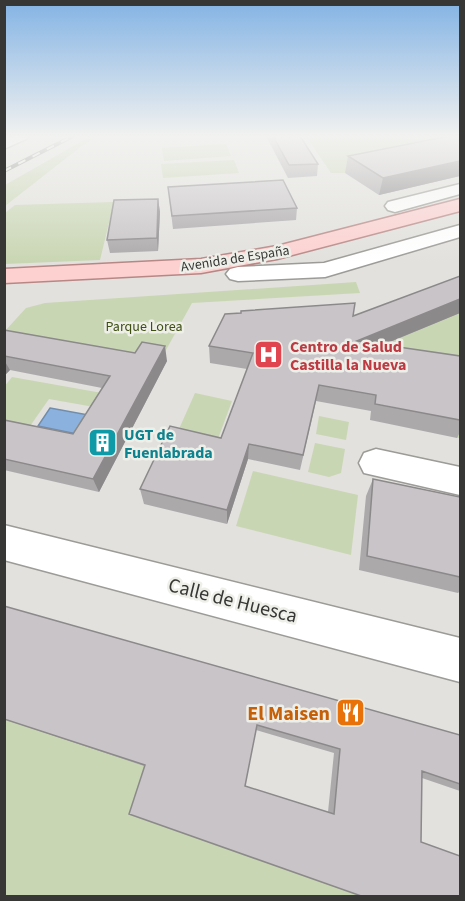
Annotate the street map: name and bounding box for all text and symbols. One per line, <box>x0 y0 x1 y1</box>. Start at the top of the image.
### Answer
street label: Avenida de España <box>179 241 291 277</box>
park label: Parque Lorea <box>106 317 182 337</box>
place label: Centro de Salud Castilla la Nueva <box>290 336 406 376</box>
hospital icon: Centro de Salud Castilla la Nueva <box>253 339 285 371</box>
place label: UGT de Fuenlabrada <box>124 424 213 464</box>
building icon: UGT de Fuenlabrada <box>87 427 119 459</box>
street label: Calle de Huesca <box>165 571 300 631</box>
restaurant icon: El Maisen <box>335 697 367 729</box>
place label: El Maisen <box>247 700 330 728</box>

